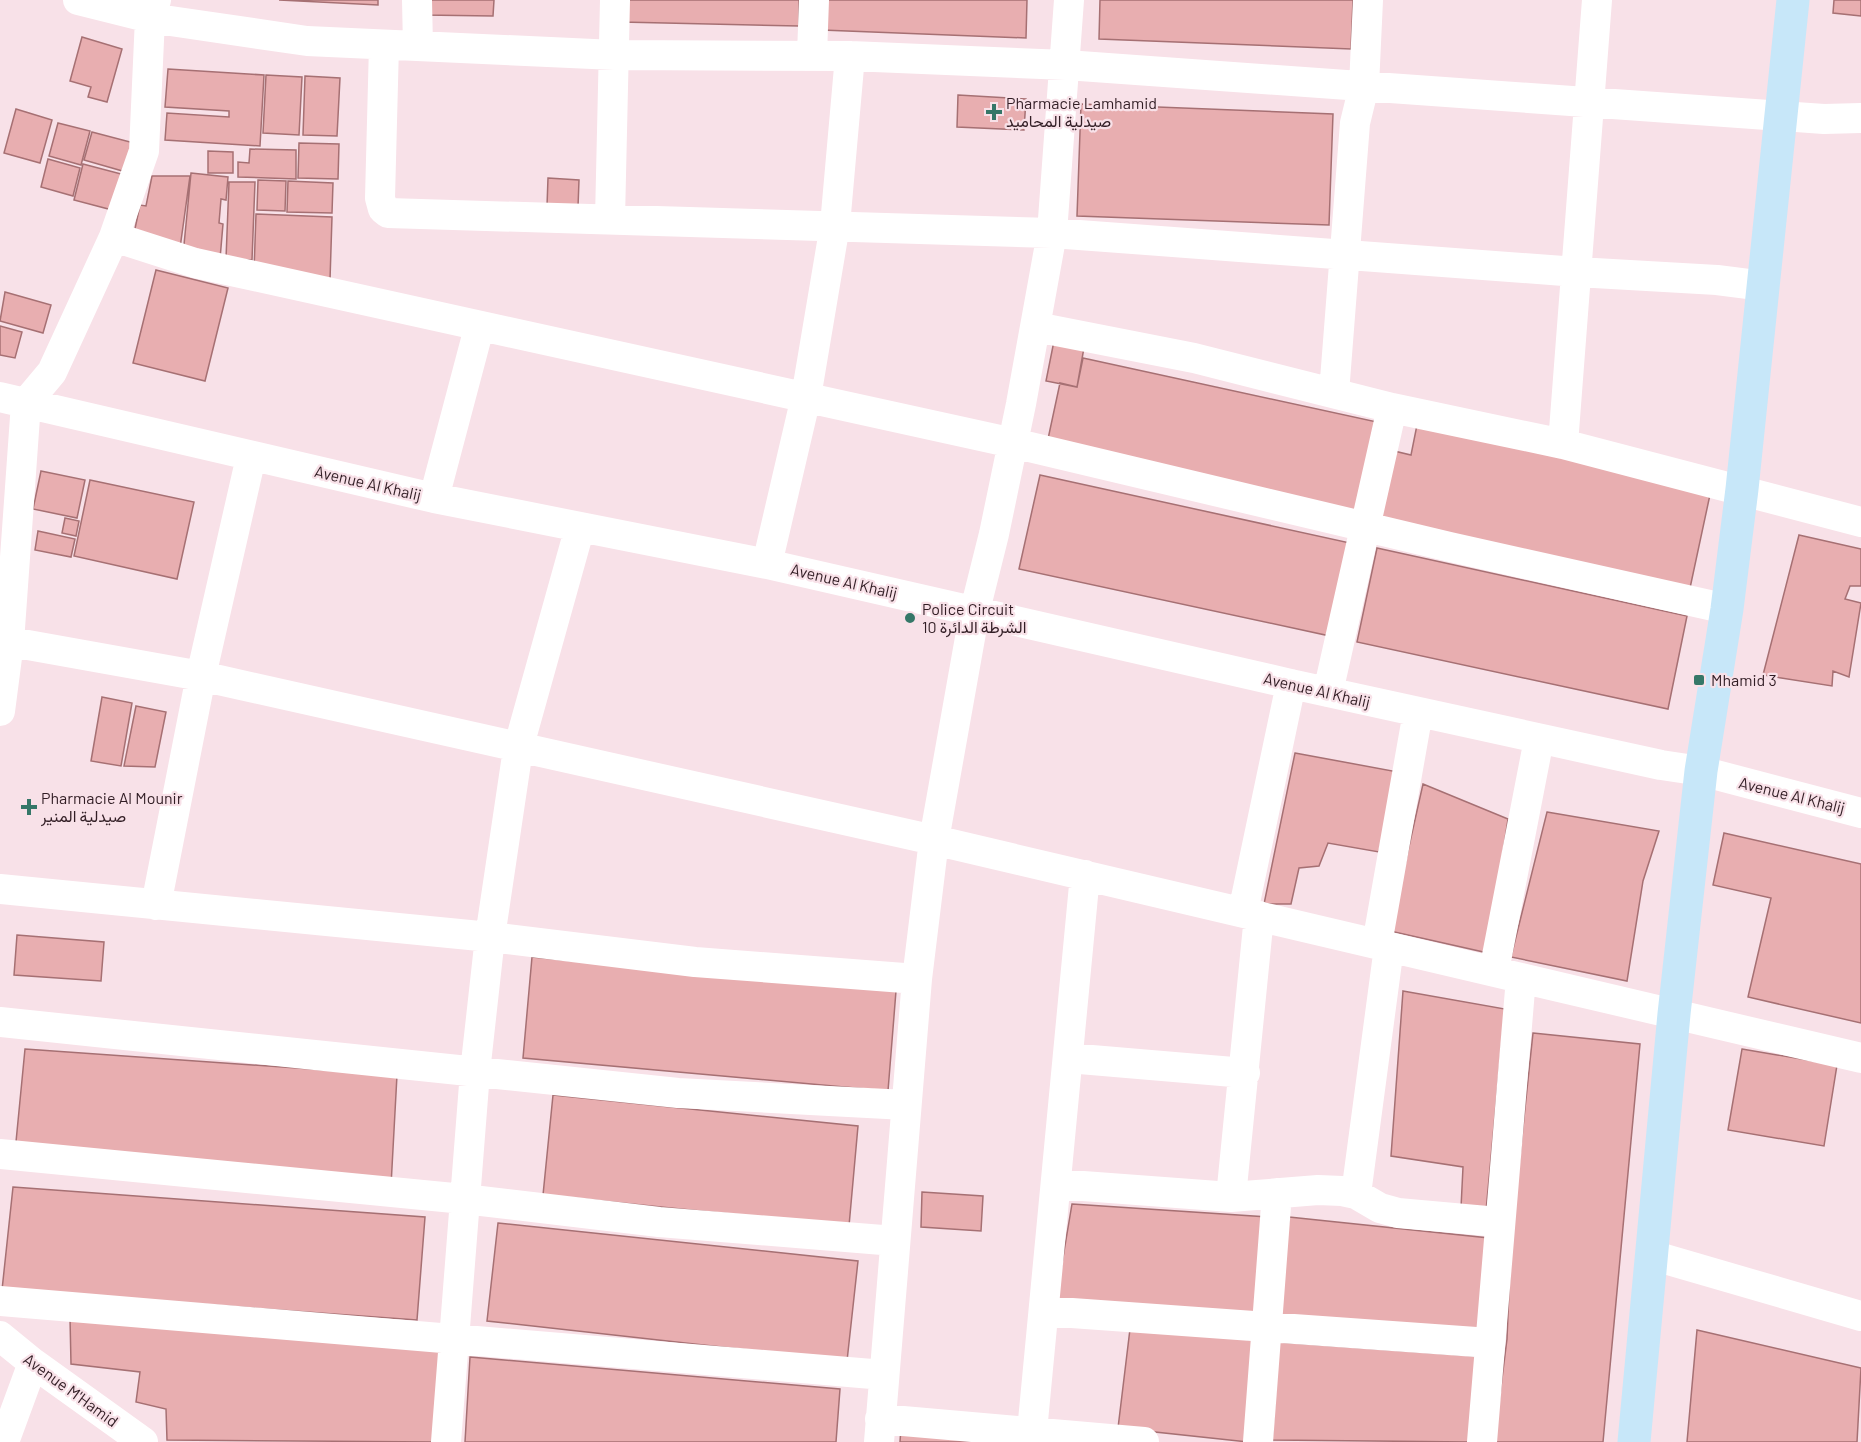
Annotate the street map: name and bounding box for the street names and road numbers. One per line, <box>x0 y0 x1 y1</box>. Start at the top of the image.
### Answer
street label: Avenue Al Khalij <box>313 461 423 504</box>
street label: Avenue Al Khalij <box>789 559 899 602</box>
street label: Avenue Al Khalij <box>1262 668 1372 711</box>
street label: Avenue Al Khalij <box>1737 772 1847 817</box>
street label: Avenue M'Hamid <box>20 1349 122 1430</box>

